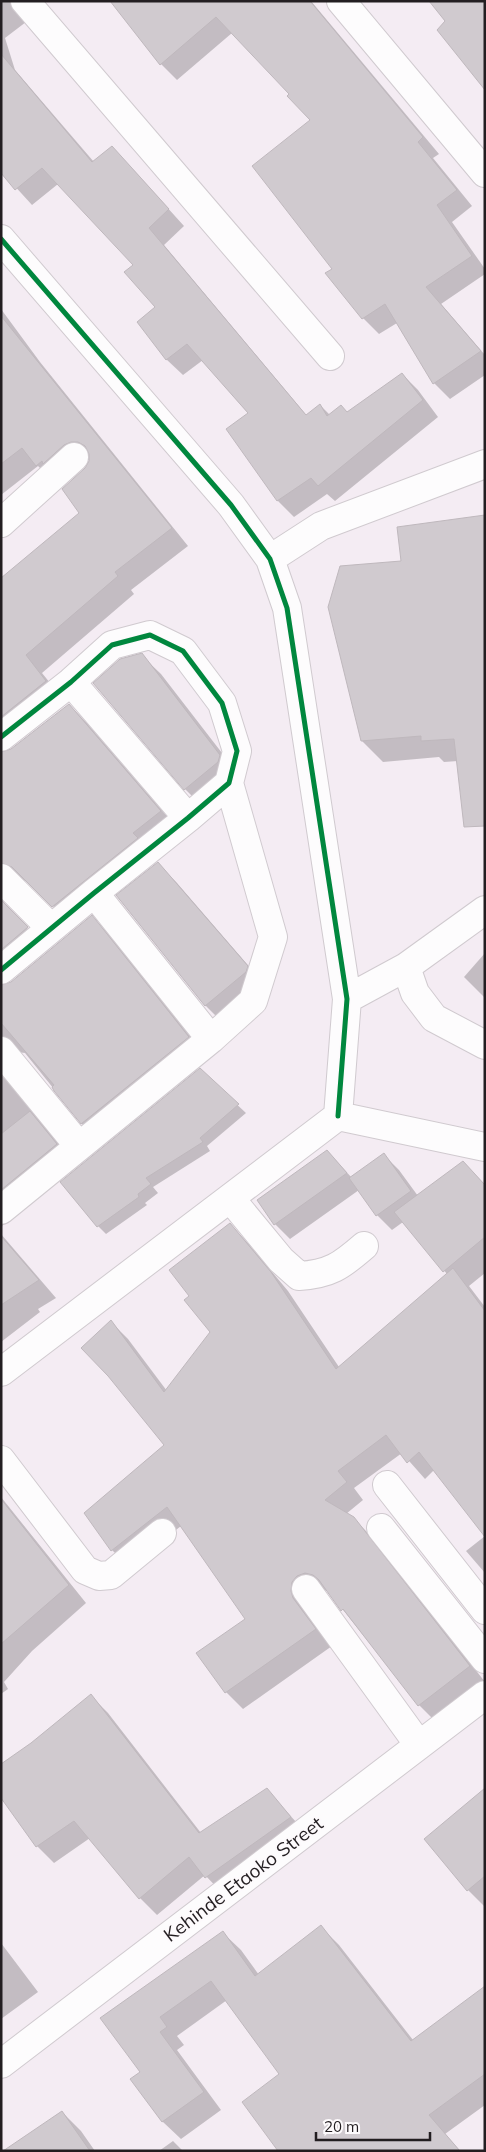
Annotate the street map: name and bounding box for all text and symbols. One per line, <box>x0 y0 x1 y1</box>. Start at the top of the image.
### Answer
street label: Kehinde Etaoko Street <box>158 1811 328 1947</box>
scale bar <box>316 2110 430 2142</box>
text: 20 m <box>324 2117 359 2136</box>

